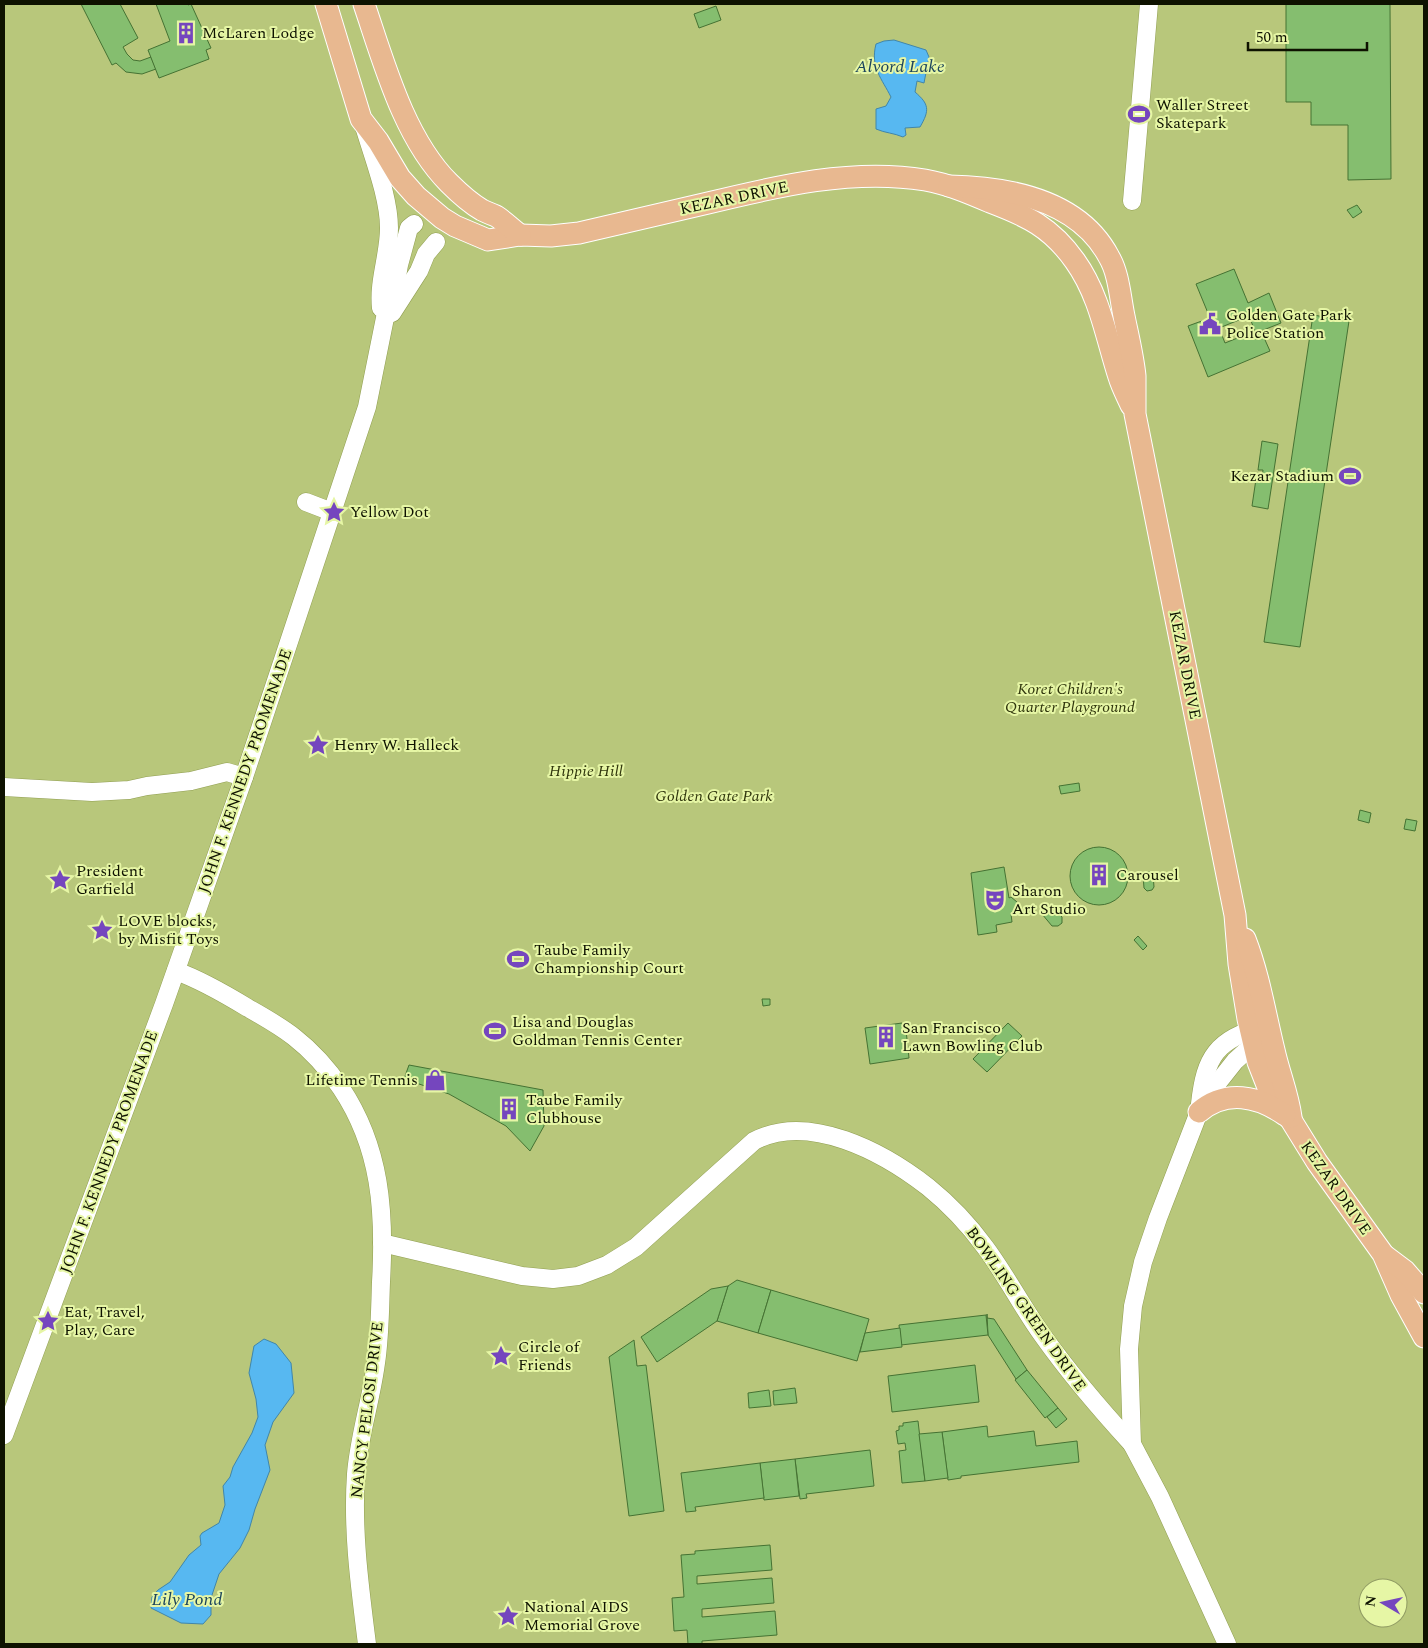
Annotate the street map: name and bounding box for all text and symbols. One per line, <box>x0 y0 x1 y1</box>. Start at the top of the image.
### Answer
building icon: McLaren Lodge <box>173 20 199 46</box>
scale bar <box>1248 20 1367 52</box>
place label: McLaren Lodge <box>202 21 314 45</box>
text: 50 m <box>1256 26 1288 49</box>
water label: Alvord Lake <box>854 53 945 80</box>
place label: Waller Street Skatepark <box>1156 93 1249 135</box>
sports icon: Waller Street Skatepark <box>1126 101 1152 127</box>
street label: KEZAR DRIVE <box>678 175 790 221</box>
place label: Golden Gate Park Police Station <box>1226 303 1352 345</box>
public building icon: Golden Gate Park Police Station <box>1197 311 1223 337</box>
sports icon: Kezar Stadium <box>1337 463 1363 489</box>
place label: Kezar Stadium <box>1230 464 1334 488</box>
place icon: Yellow Dot <box>321 499 347 525</box>
place label: Yellow Dot <box>350 500 429 524</box>
street label: KEZAR DRIVE <box>1163 609 1207 721</box>
street label: JOHN F. KENNEDY PROMENADE <box>192 646 298 896</box>
park label: Koret Children's Quarter Playground <box>1005 677 1135 719</box>
place icon: Henry W. Halleck <box>305 732 331 758</box>
place label: Henry W. Halleck <box>334 733 459 757</box>
park label: Hippie Hill <box>549 759 623 783</box>
park label: Golden Gate Park <box>655 784 773 808</box>
place label: President Garfield <box>76 859 144 901</box>
building icon: Carousel <box>1086 862 1112 888</box>
place label: Carousel <box>1116 863 1179 887</box>
place icon: President Garfield <box>47 867 73 893</box>
place label: Sharon Art Studio <box>1012 879 1086 921</box>
theatre icon: Sharon Art Studio <box>982 887 1008 913</box>
place label: LOVE blocks, by Misfit Toys <box>118 909 219 951</box>
place icon: LOVE blocks, by Misfit Toys <box>89 917 115 943</box>
place label: Taube Family Championship Court <box>534 938 684 980</box>
sports icon: Taube Family Championship Court <box>505 946 531 972</box>
place label: Lisa and Douglas Goldman Tennis Center <box>512 1010 682 1052</box>
place label: San Francisco Lawn Bowling Club <box>902 1016 1043 1058</box>
sports icon: Lisa and Douglas Goldman Tennis Center <box>482 1018 508 1044</box>
building icon: San Francisco Lawn Bowling Club <box>873 1024 899 1050</box>
street label: JOHN F. KENNEDY PROMENADE <box>54 1027 164 1277</box>
shop icon: Lifetime Tennis <box>422 1067 448 1093</box>
place label: Lifetime Tennis <box>305 1068 418 1092</box>
place label: Taube Family Clubhouse <box>526 1088 623 1130</box>
building icon: Taube Family Clubhouse <box>496 1096 522 1122</box>
street label: KEZAR DRIVE <box>1295 1136 1377 1240</box>
street label: BOWLING GREEN DRIVE <box>960 1222 1092 1396</box>
place label: Eat, Travel, Play, Care <box>64 1300 145 1342</box>
place icon: Eat, Travel, Play, Care <box>35 1308 61 1334</box>
street label: NANCY PELOSI DRIVE <box>344 1320 390 1500</box>
place label: Circle of Friends <box>518 1335 581 1377</box>
place icon: Circle of Friends <box>488 1343 514 1369</box>
north arrow <box>1358 1578 1408 1628</box>
water label: Lily Pond <box>152 1586 222 1613</box>
text: N <box>1359 1594 1382 1608</box>
place label: National AIDS Memorial Grove <box>524 1595 640 1637</box>
place icon: National AIDS Memorial Grove <box>495 1603 521 1629</box>

